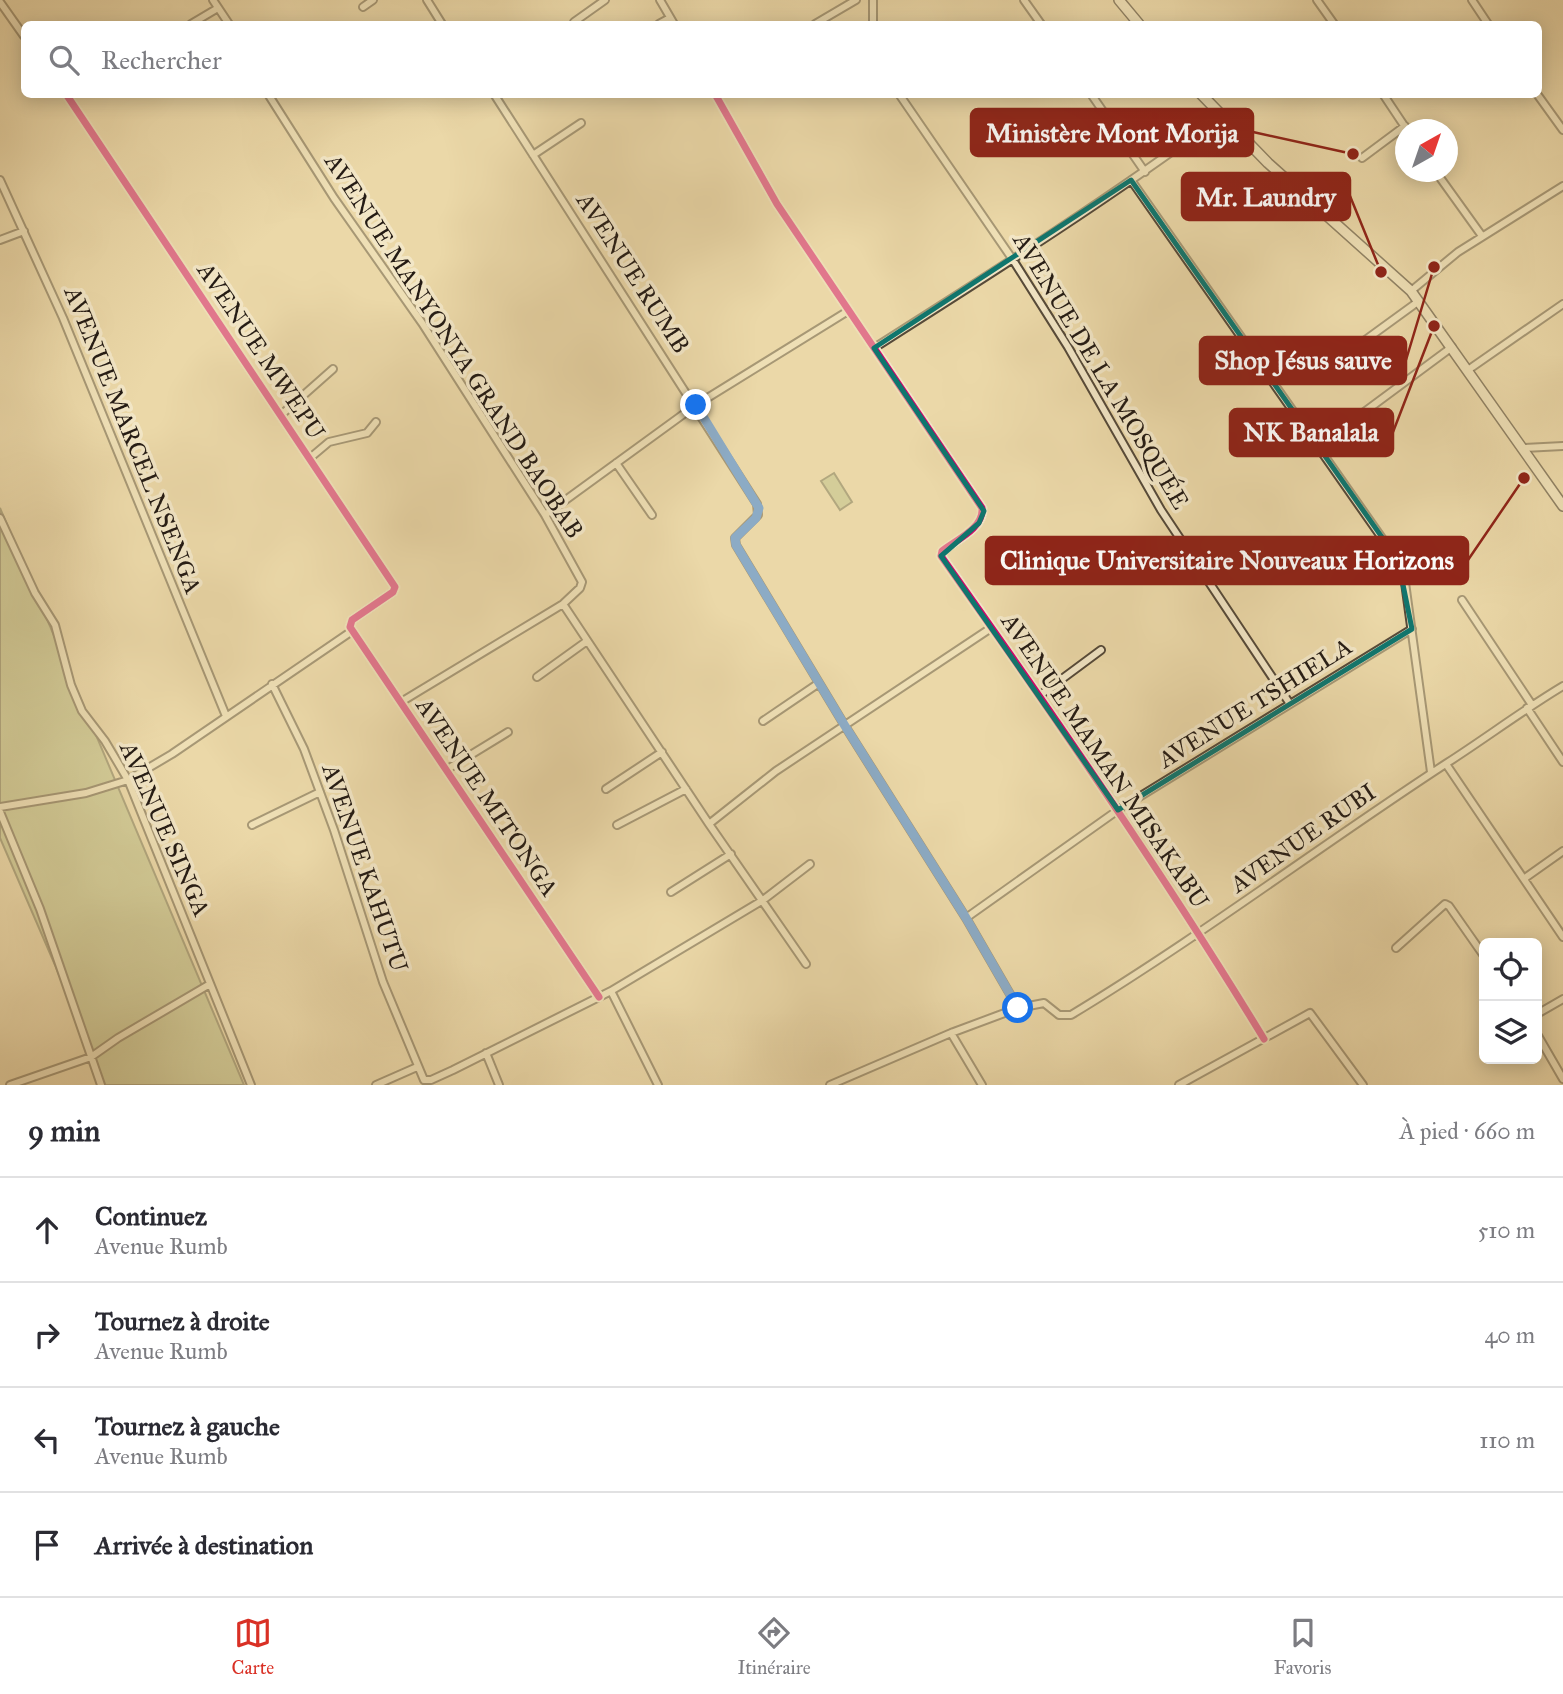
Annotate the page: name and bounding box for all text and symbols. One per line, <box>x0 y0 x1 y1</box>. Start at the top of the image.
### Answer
search box <box>21 21 1542 98</box>
icon: search <box>45 41 83 79</box>
text: Rechercher <box>101 44 222 76</box>
callout: Ministère Mont Morija <box>971 109 1253 156</box>
text: Ministère Mont Morija <box>985 117 1240 149</box>
north arrow <box>1395 119 1458 182</box>
street label: AVENUE MANYONYA GRAND BAOBAB <box>318 147 590 544</box>
callout: Mr. Laundry <box>1182 173 1350 220</box>
text: Mr. Laundry <box>1196 181 1338 213</box>
street label: AVENUE RUMB <box>569 186 696 359</box>
street label: AVENUE DE LA MOSQUÉE <box>1006 226 1196 515</box>
street label: AVENUE MWEPU <box>190 256 331 445</box>
street label: AVENUE MARCEL NSENGA <box>57 281 208 598</box>
callout: Shop Jésus sauve <box>1200 337 1406 384</box>
text: Shop Jésus sauve <box>1214 344 1392 377</box>
route end <box>680 389 711 420</box>
callout: NK Banalala <box>1230 409 1393 456</box>
text: NK Banalala <box>1243 416 1380 448</box>
callout: Clinique Universitaire Nouveaux Horizons <box>986 537 1468 584</box>
text: Clinique Universitaire Nouveaux Horizons <box>1000 544 1454 576</box>
street label: AVENUE MAMAN MISAKABU <box>994 607 1215 914</box>
street label: AVENUE TSHIELA <box>1152 631 1357 775</box>
street label: AVENUE MITONGA <box>409 691 565 902</box>
street label: AVENUE SINGA <box>113 736 217 921</box>
street label: AVENUE KAHUTU <box>315 759 415 976</box>
street label: AVENUE RUBI <box>1224 777 1382 900</box>
map controls <box>1479 938 1542 1064</box>
button: locate <box>1479 938 1542 1001</box>
route start <box>1002 992 1033 1023</box>
button: layers <box>1479 1001 1542 1064</box>
text: 9 min <box>28 1113 100 1149</box>
text: À pied · 660 m <box>1400 1117 1535 1145</box>
text: Continuez <box>95 1200 207 1232</box>
icon: ahead <box>28 1211 66 1249</box>
text: 510 m <box>1478 1216 1535 1244</box>
text: Avenue Rumb <box>95 1232 228 1260</box>
text: Tournez à droite <box>95 1305 270 1337</box>
icon: right <box>28 1316 66 1354</box>
text: 40 m <box>1485 1321 1535 1349</box>
text: Avenue Rumb <box>95 1337 228 1365</box>
text: Tournez à gauche <box>95 1410 280 1442</box>
icon: left <box>28 1421 66 1459</box>
text: 110 m <box>1479 1426 1535 1454</box>
text: Avenue Rumb <box>95 1442 228 1470</box>
icon: arrive <box>28 1526 66 1564</box>
text: Arrivée à destination <box>95 1529 313 1561</box>
tab: Carte <box>232 1614 274 1679</box>
tab: Itinéraire <box>737 1614 811 1679</box>
tab: Favoris <box>1274 1614 1331 1679</box>

